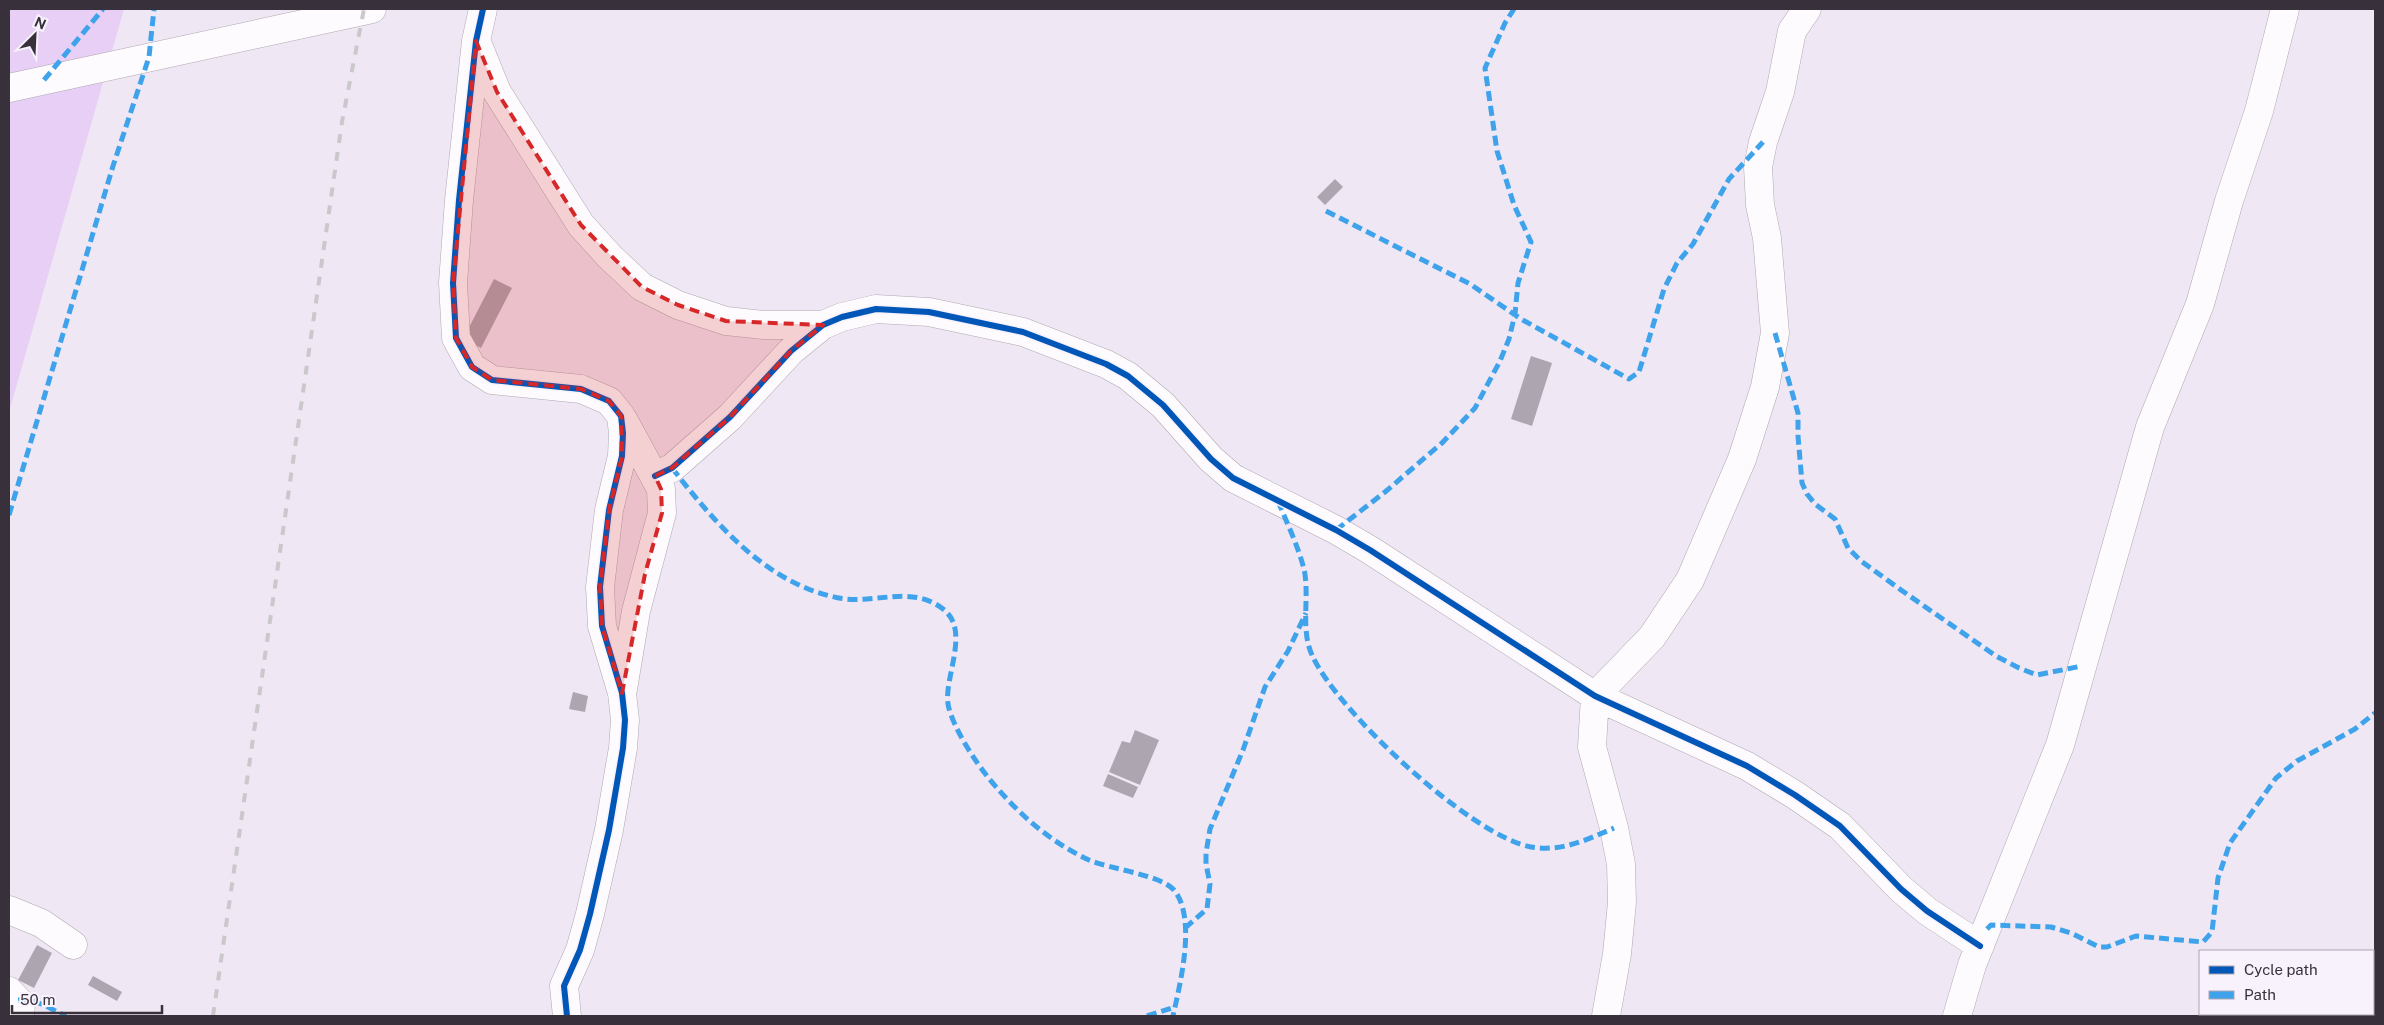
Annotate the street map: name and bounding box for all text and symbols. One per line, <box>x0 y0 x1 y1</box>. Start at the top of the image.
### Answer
north arrow <box>10 10 60 60</box>
text: N <box>32 14 49 33</box>
legend <box>2199 950 2374 1015</box>
text: Cycle path <box>2244 961 2318 978</box>
scale bar <box>12 982 162 1014</box>
text: Path <box>2244 986 2276 1003</box>
text: 50 m <box>20 991 55 1008</box>

